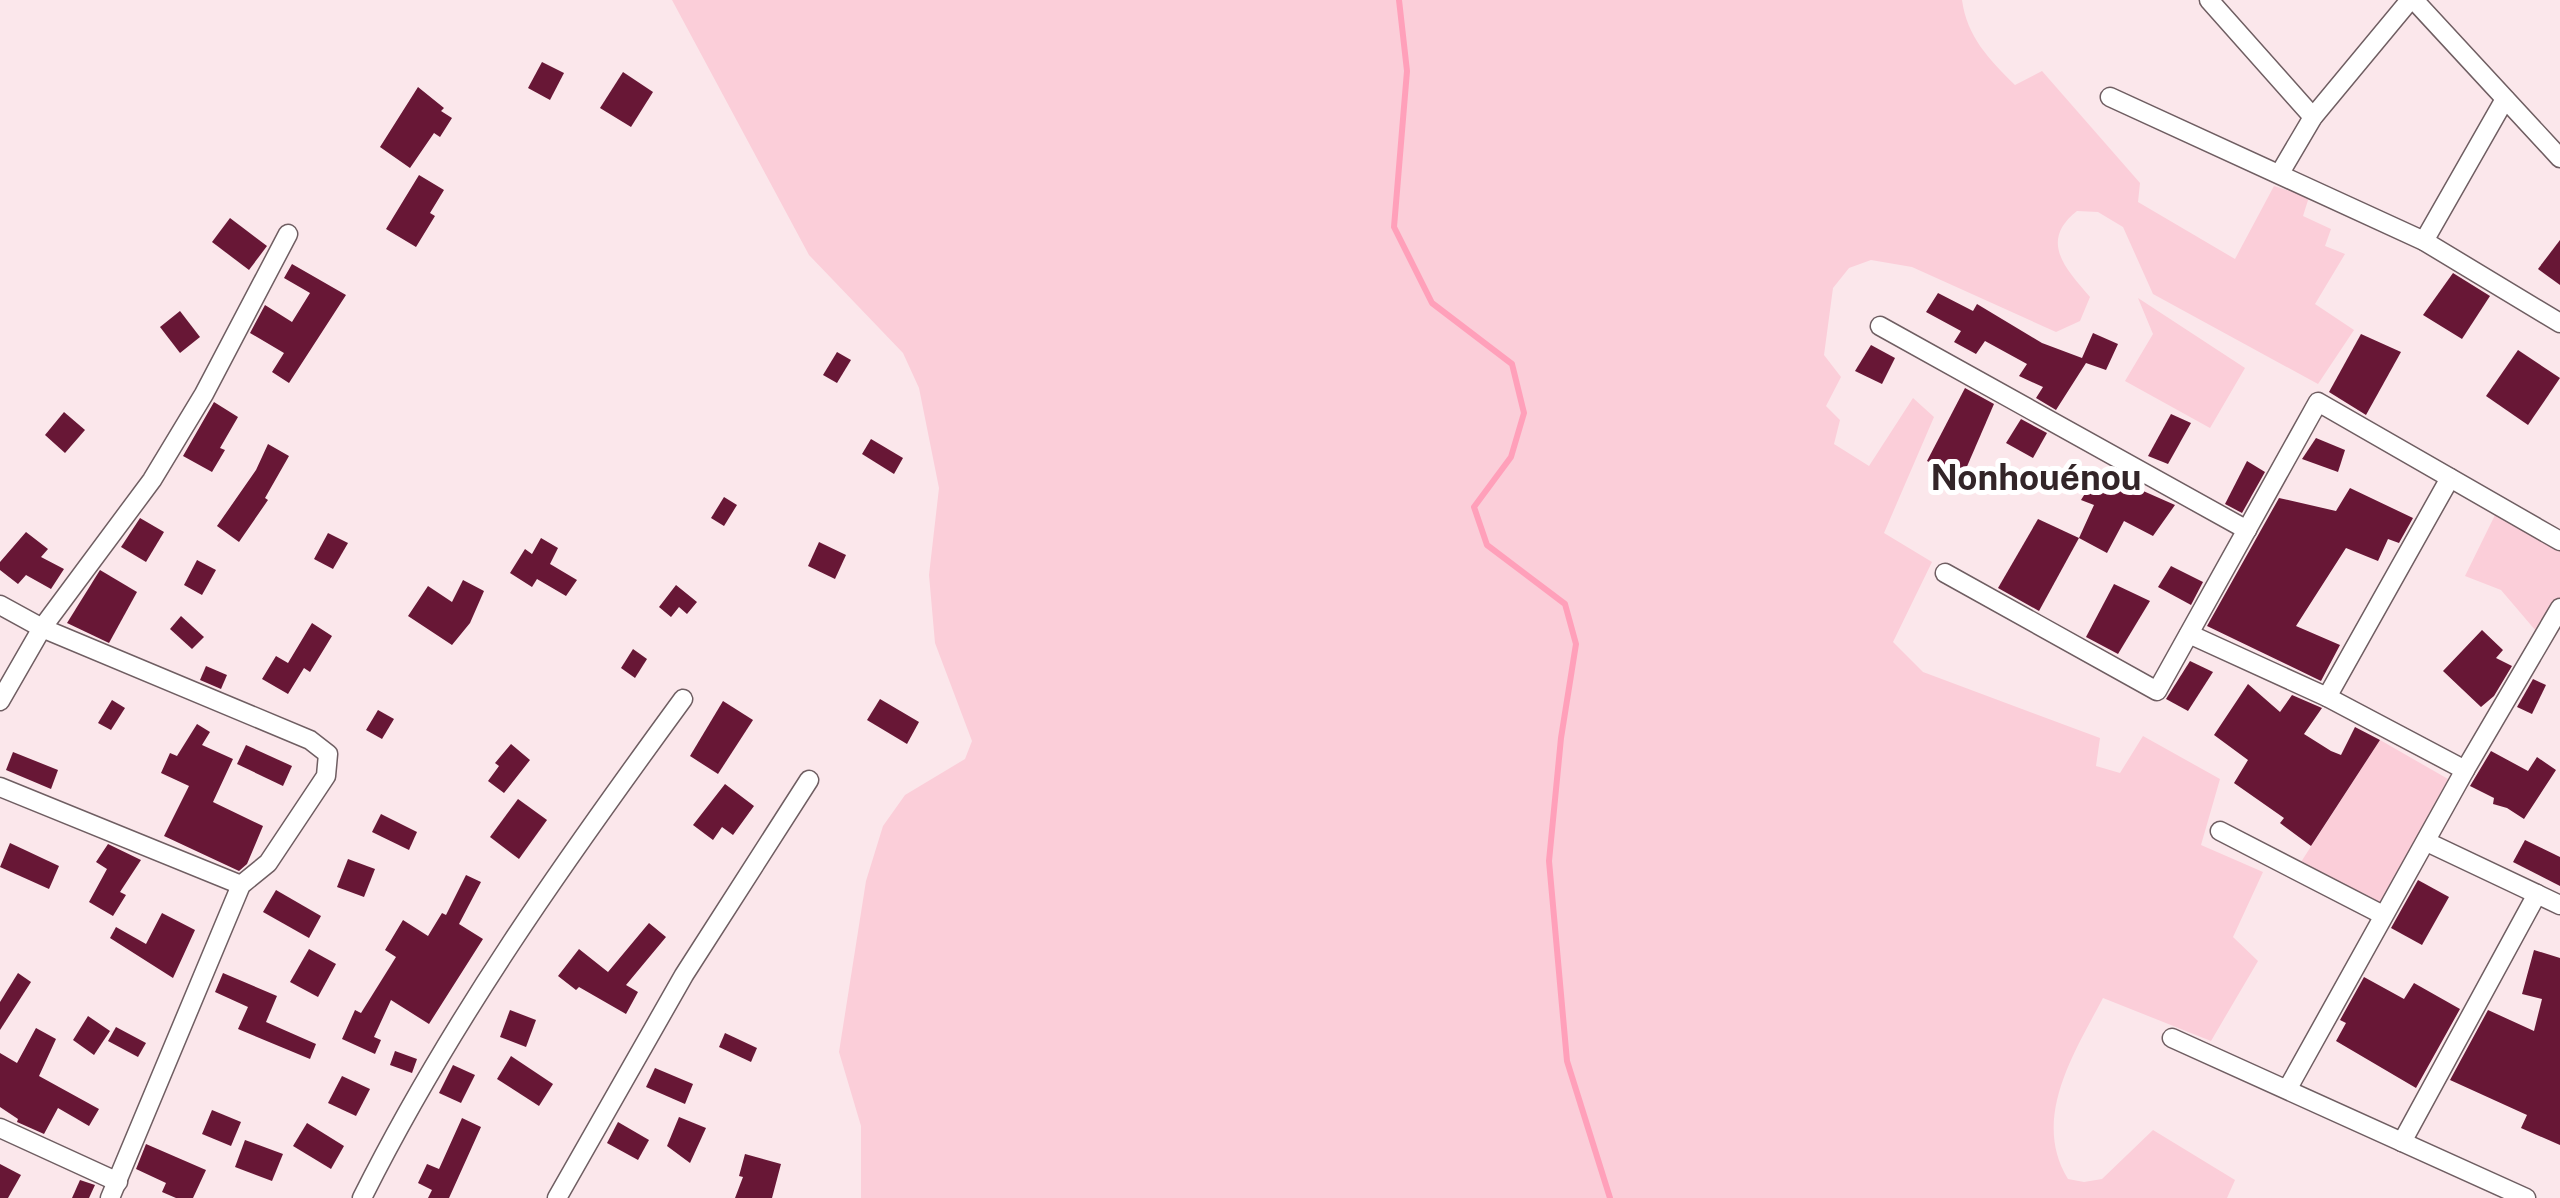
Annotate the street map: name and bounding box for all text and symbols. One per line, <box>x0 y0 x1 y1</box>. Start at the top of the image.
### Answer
district label: Nonhouénou <box>1930 457 2142 498</box>

